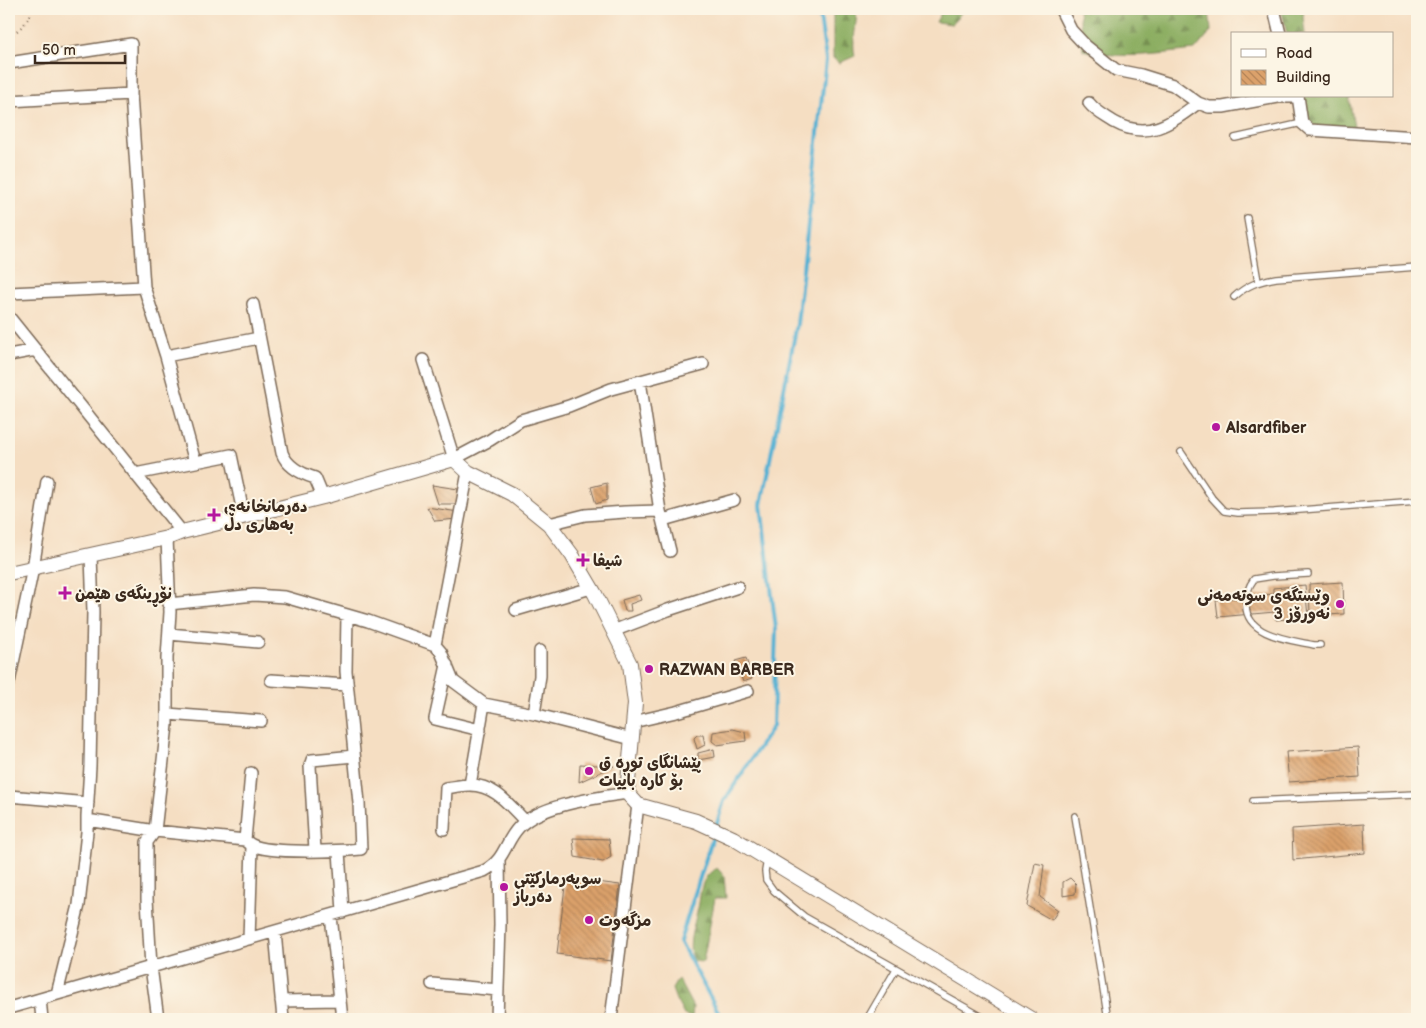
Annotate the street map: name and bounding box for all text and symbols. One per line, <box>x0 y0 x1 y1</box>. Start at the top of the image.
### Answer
scale bar <box>35 32 125 64</box>
legend <box>1231 32 1394 98</box>
text: 50 m <box>42 41 76 60</box>
text: Road <box>1276 44 1312 63</box>
text: Building <box>1276 68 1331 87</box>
place label: Alsardfiber <box>1225 419 1307 438</box>
marker: Alsardfiber <box>1210 421 1222 433</box>
place label: دەرمانخانەی بەهاری دڵ <box>224 498 307 535</box>
marker: دەرمانخانەی بەهاری دڵ <box>208 509 220 521</box>
place label: شیفا <box>593 552 622 571</box>
marker: شیفا <box>577 554 589 566</box>
place label: نۆڕینگەی هێمن <box>75 584 172 607</box>
place label: وێستگەی سوتەمەنی نەورۆز 3 <box>1197 586 1330 624</box>
marker: نۆڕینگەی هێمن <box>59 587 71 599</box>
marker: وێستگەی سوتەمەنی نەورۆز 3 <box>1334 598 1346 610</box>
place label: RAZWAN BARBER <box>659 661 794 680</box>
marker: RAZWAN BARBER <box>643 663 655 675</box>
place label: پێشانگای توڕه ق بۆ کاره باییات <box>599 753 701 791</box>
marker: پێشانگای توڕه ق بۆ کاره باییات <box>583 765 595 777</box>
place label: سوپەرمارکێتی دەرباز <box>512 870 601 907</box>
marker: سوپەرمارکێتی دەرباز <box>498 881 510 893</box>
place label: مزگه‌وت <box>599 911 651 931</box>
marker: مزگه‌وت <box>583 914 595 926</box>

